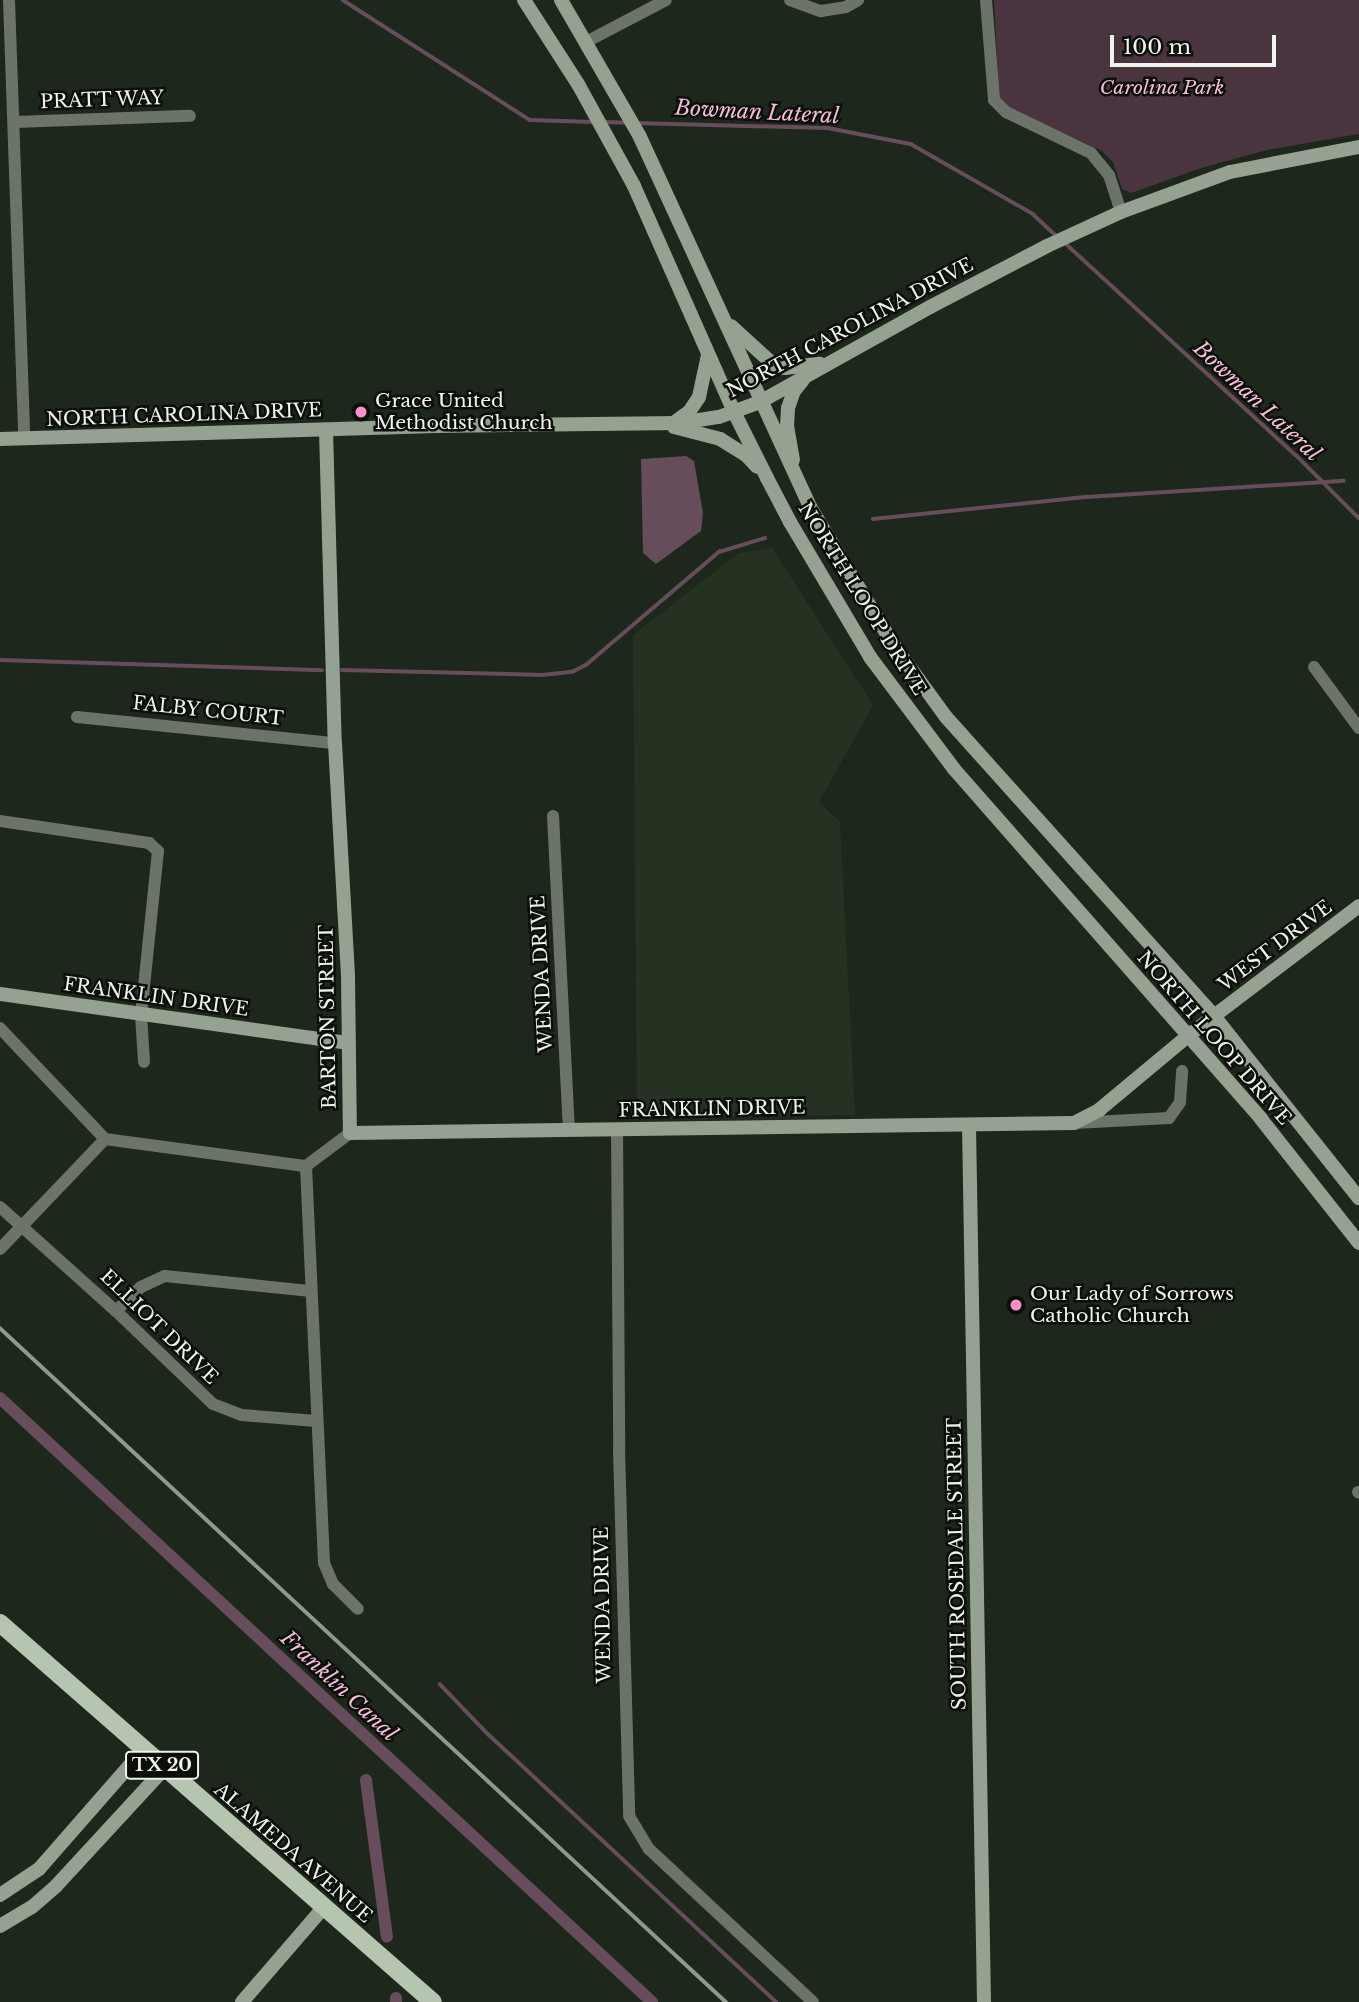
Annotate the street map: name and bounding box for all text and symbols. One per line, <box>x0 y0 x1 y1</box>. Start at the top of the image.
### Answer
scale bar <box>1114 21 1280 65</box>
text: 100 m <box>1123 34 1191 60</box>
park label: Carolina Park <box>1099 77 1225 99</box>
street label: PRATT WAY <box>39 86 165 114</box>
water label: Bowman Lateral <box>674 95 840 129</box>
street label: NORTH CAROLINA DRIVE <box>723 253 977 403</box>
water label: Bowman Lateral <box>1188 336 1326 466</box>
place label: Grace United Methodist Church <box>375 390 553 434</box>
street label: NORTH CAROLINA DRIVE <box>45 399 323 431</box>
marker: Grace United Methodist Church <box>353 404 369 420</box>
street label: NORTH LOOP DRIVE <box>793 498 931 700</box>
street label: FALBY COURT <box>131 692 285 730</box>
street label: WENDA DRIVE <box>526 895 558 1053</box>
street label: WEST DRIVE <box>1213 896 1337 996</box>
street label: BARTON STREET <box>315 925 341 1109</box>
street label: NORTH LOOP DRIVE <box>1132 946 1296 1130</box>
street label: FRANKLIN DRIVE <box>62 973 250 1021</box>
street label: FRANKLIN DRIVE <box>618 1096 806 1122</box>
street label: ELLIOT DRIVE <box>95 1265 223 1389</box>
place label: Our Lady of Sorrows Catholic Church <box>1030 1283 1235 1327</box>
marker: Our Lady of Sorrows Catholic Church <box>1008 1297 1024 1313</box>
street label: SOUTH ROSEDALE STREET <box>943 1418 971 1710</box>
street label: WENDA DRIVE <box>590 1526 616 1684</box>
water label: Franklin Canal <box>275 1625 403 1747</box>
road number: TX 20 <box>124 1750 200 1780</box>
street label: ALAMEDA AVENUE <box>209 1778 377 1928</box>

